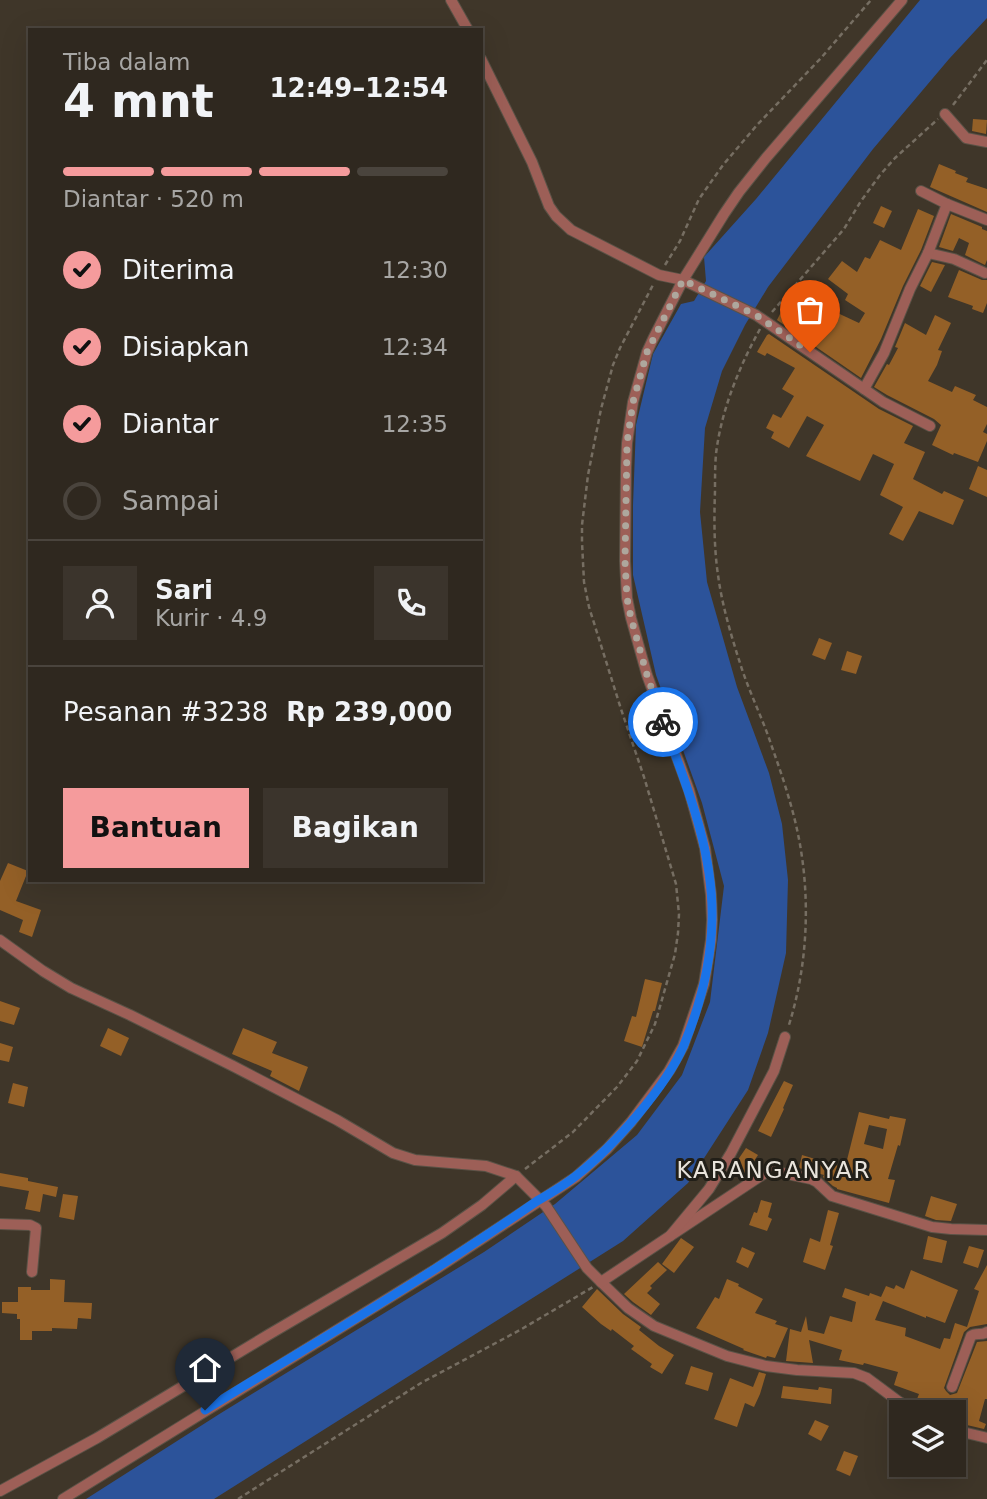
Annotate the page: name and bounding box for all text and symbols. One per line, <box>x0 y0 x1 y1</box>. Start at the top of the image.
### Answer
text: Tiba dalam <box>63 49 190 75</box>
text: 12:49–12:54 <box>269 73 448 103</box>
text: 4 mnt <box>63 74 214 128</box>
text: Diantar · 520 m <box>63 186 244 212</box>
icon: check <box>63 251 101 289</box>
text: Diterima <box>122 255 235 285</box>
text: 12:30 <box>382 257 448 283</box>
pin <box>780 280 840 352</box>
icon: bag <box>791 291 829 329</box>
icon: check <box>63 328 101 366</box>
text: Disiapkan <box>122 332 249 362</box>
text: 12:34 <box>382 334 448 360</box>
icon: check <box>63 405 101 443</box>
text: Diantar <box>122 409 218 439</box>
text: 12:35 <box>382 411 448 437</box>
text: Sampai <box>122 486 219 516</box>
button: person <box>63 566 137 640</box>
button: phone <box>374 566 448 640</box>
text: Sari <box>155 575 213 605</box>
text: Kurir · 4.9 <box>155 605 267 631</box>
courier <box>628 687 698 757</box>
text: Pesanan #3238 <box>63 697 268 727</box>
text: Rp 239,000 <box>286 697 452 727</box>
icon: bike <box>644 703 682 741</box>
button: Bantuan <box>63 788 249 868</box>
button: Bagikan <box>263 788 448 868</box>
district label: KARANGANYAR <box>676 1157 872 1183</box>
pin <box>175 1338 235 1410</box>
icon: home <box>186 1349 224 1387</box>
map controls <box>889 1400 966 1477</box>
button: layers <box>889 1400 966 1477</box>

